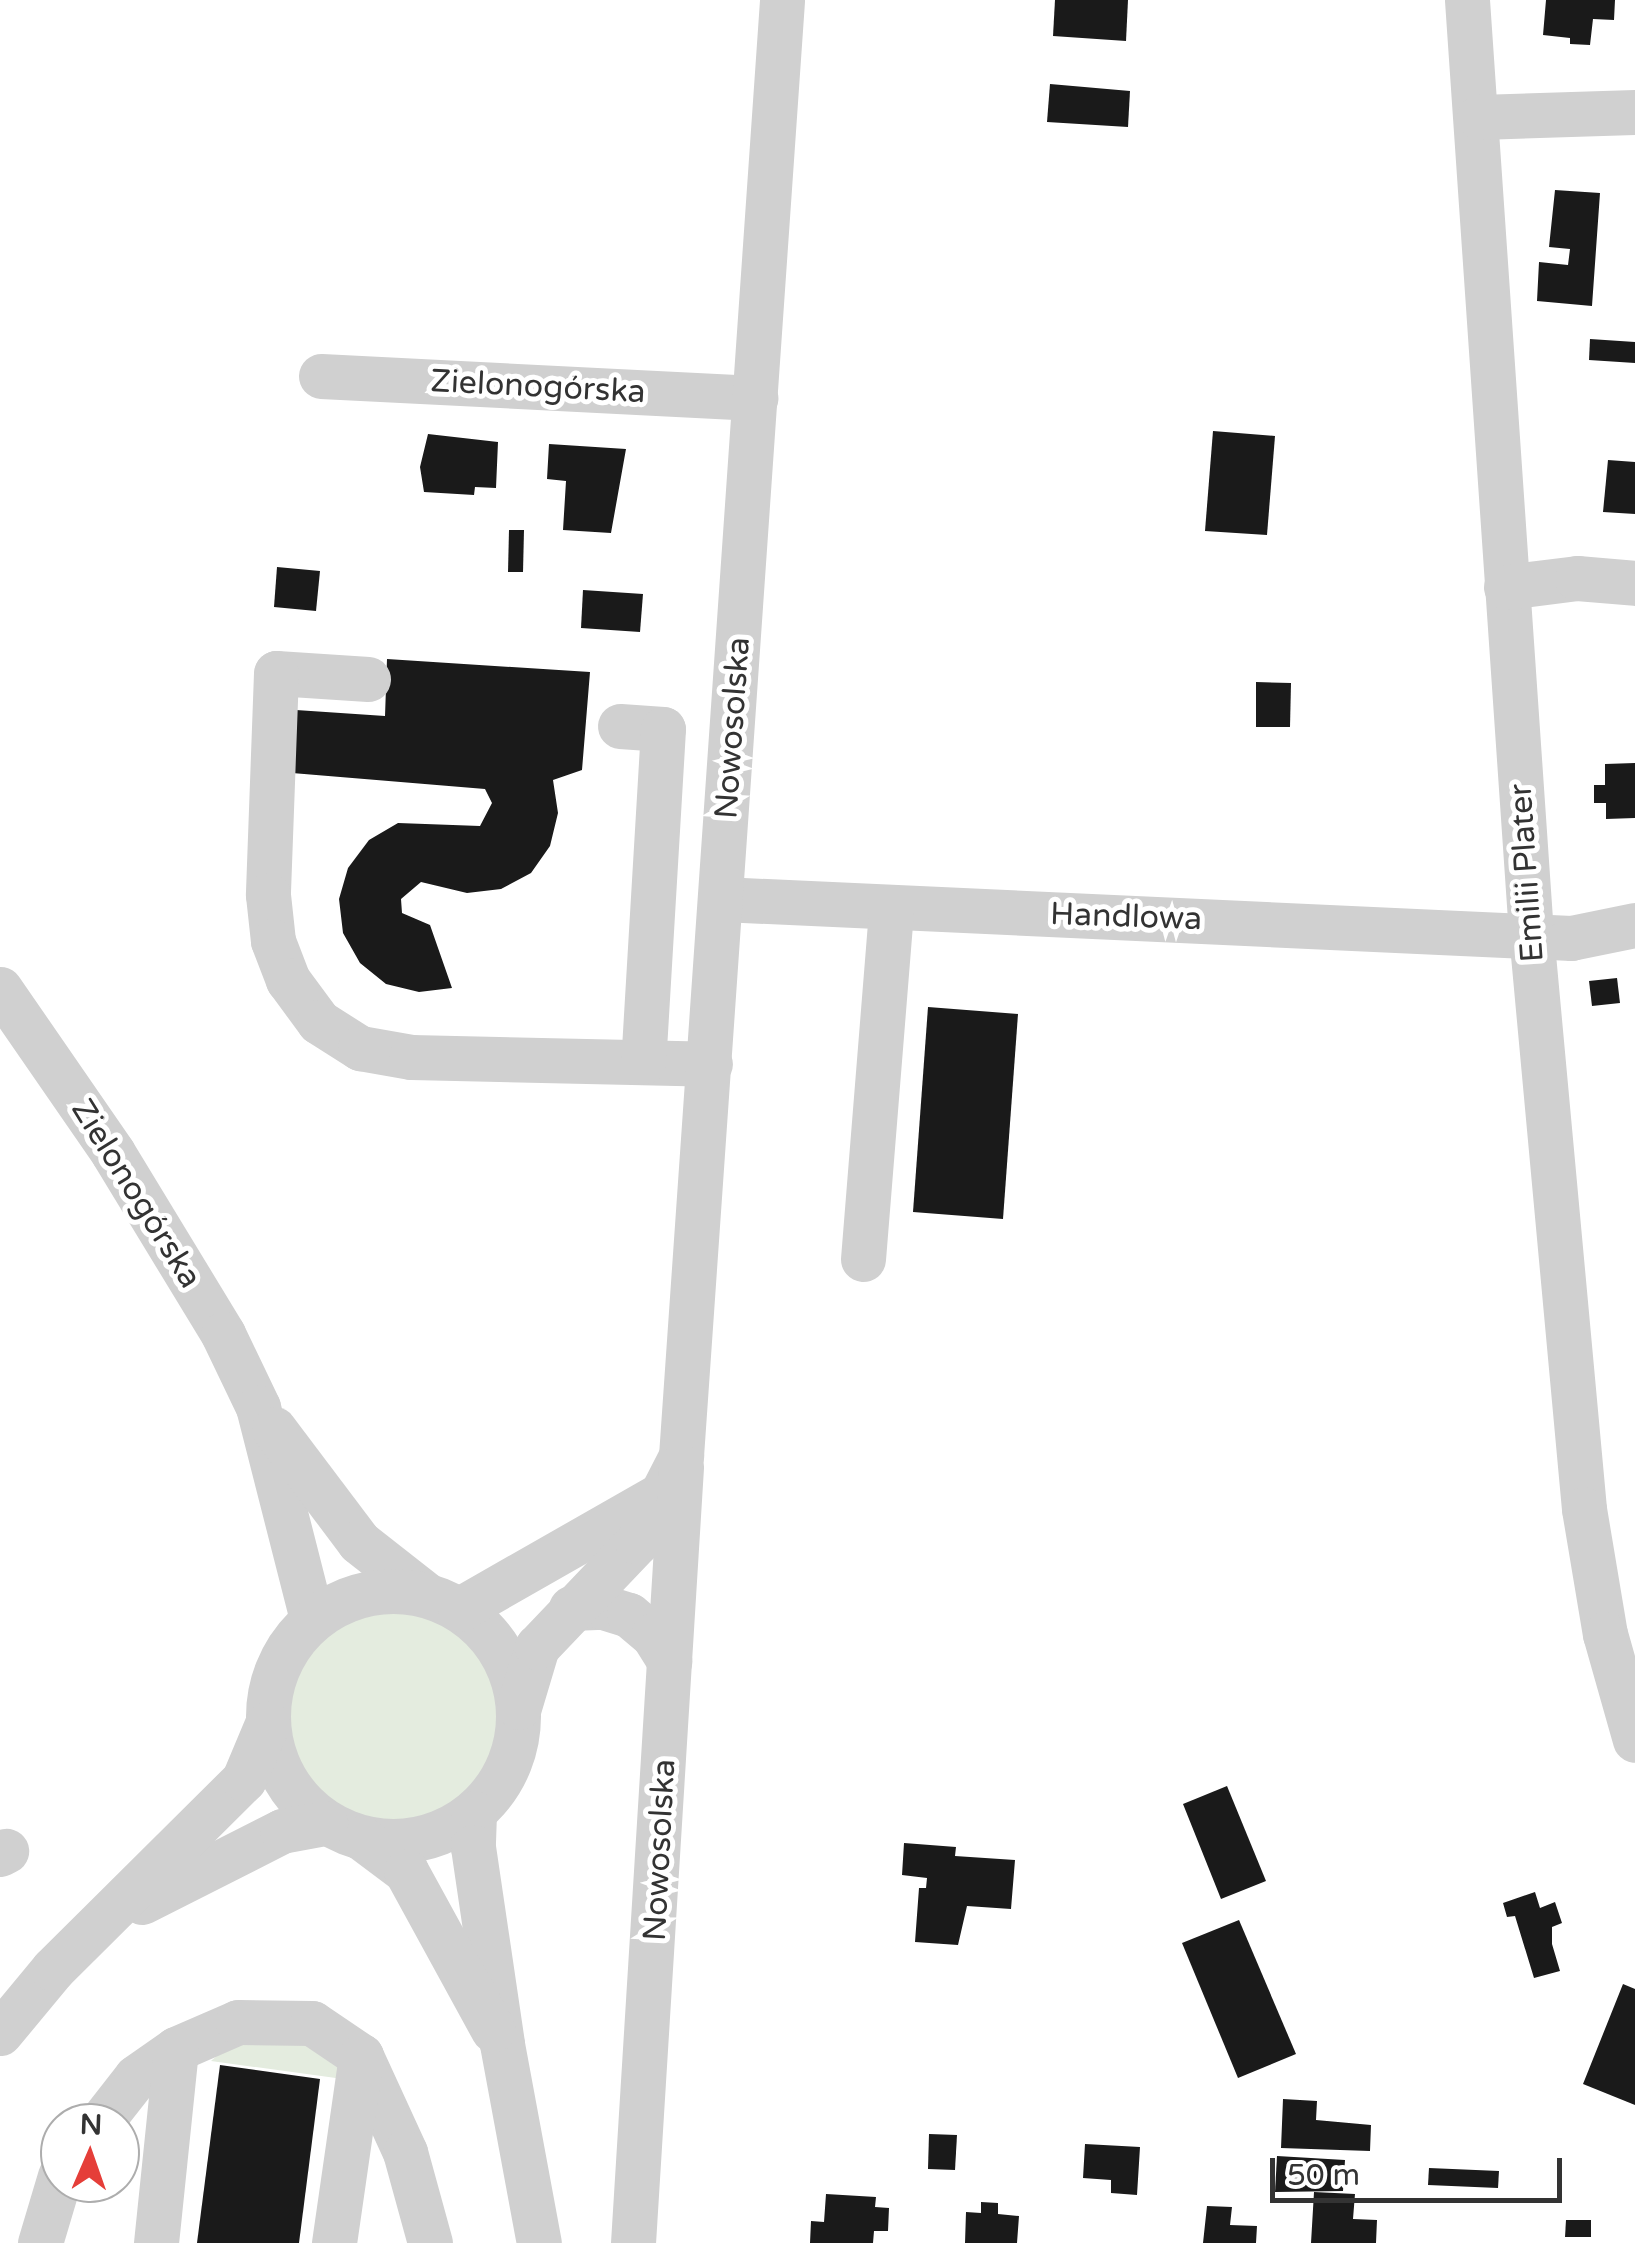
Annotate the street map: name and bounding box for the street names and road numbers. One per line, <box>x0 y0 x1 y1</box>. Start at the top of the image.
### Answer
street label: Zielonogórska <box>430 362 646 412</box>
street label: Nowosolska <box>707 636 759 820</box>
street label: Emilii Plater <box>1502 782 1552 964</box>
street label: Handlowa <box>1049 895 1203 939</box>
street label: Zielonogórska <box>63 1093 209 1295</box>
street label: Nowosolska <box>636 1758 684 1942</box>

